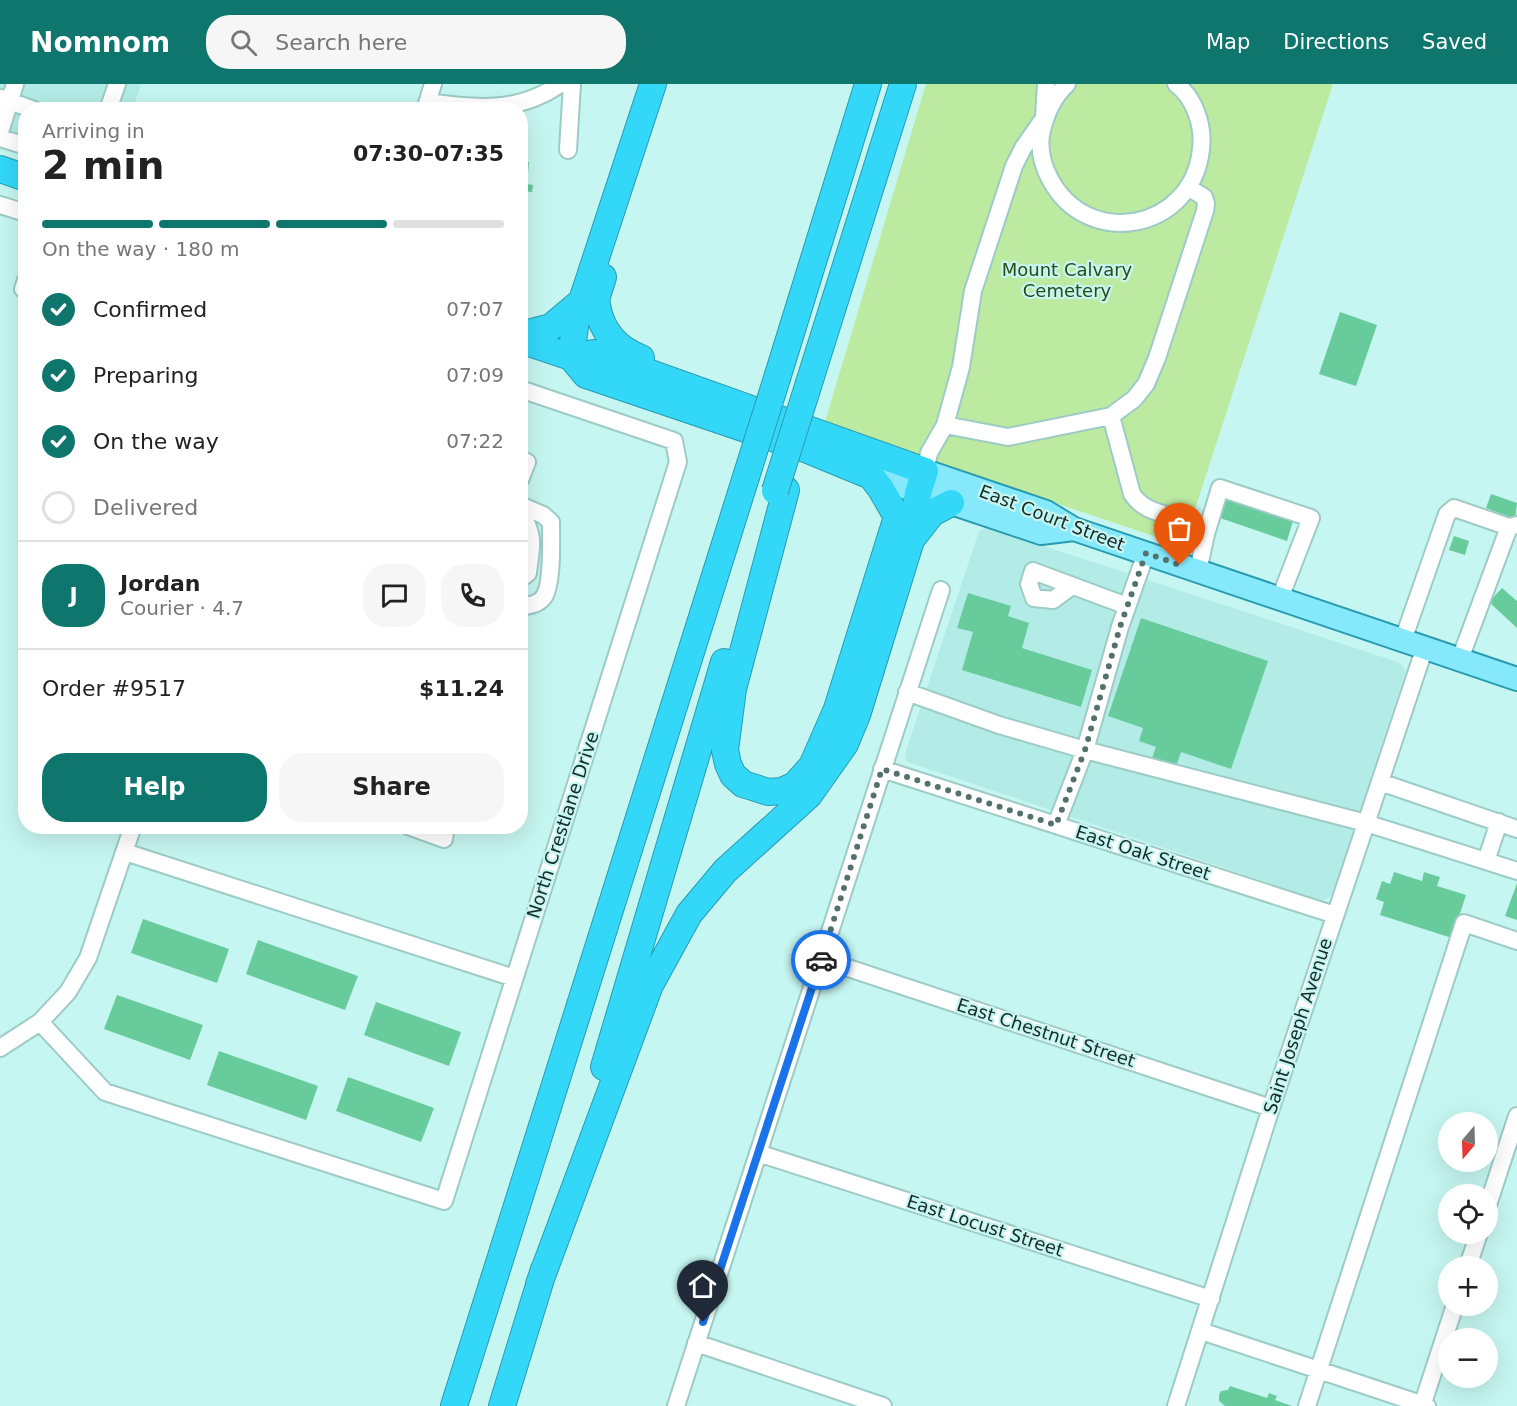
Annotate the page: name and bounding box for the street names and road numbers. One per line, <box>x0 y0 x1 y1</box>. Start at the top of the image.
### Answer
street label: East Court Street <box>976 480 1128 555</box>
street label: North Crestlane Drive <box>522 729 603 921</box>
street label: East Oak Street <box>1073 821 1213 884</box>
street label: Saint Joseph Avenue <box>1259 935 1336 1117</box>
street label: East Chestnut Street <box>954 994 1138 1071</box>
street label: East Locust Street <box>904 1190 1066 1261</box>

